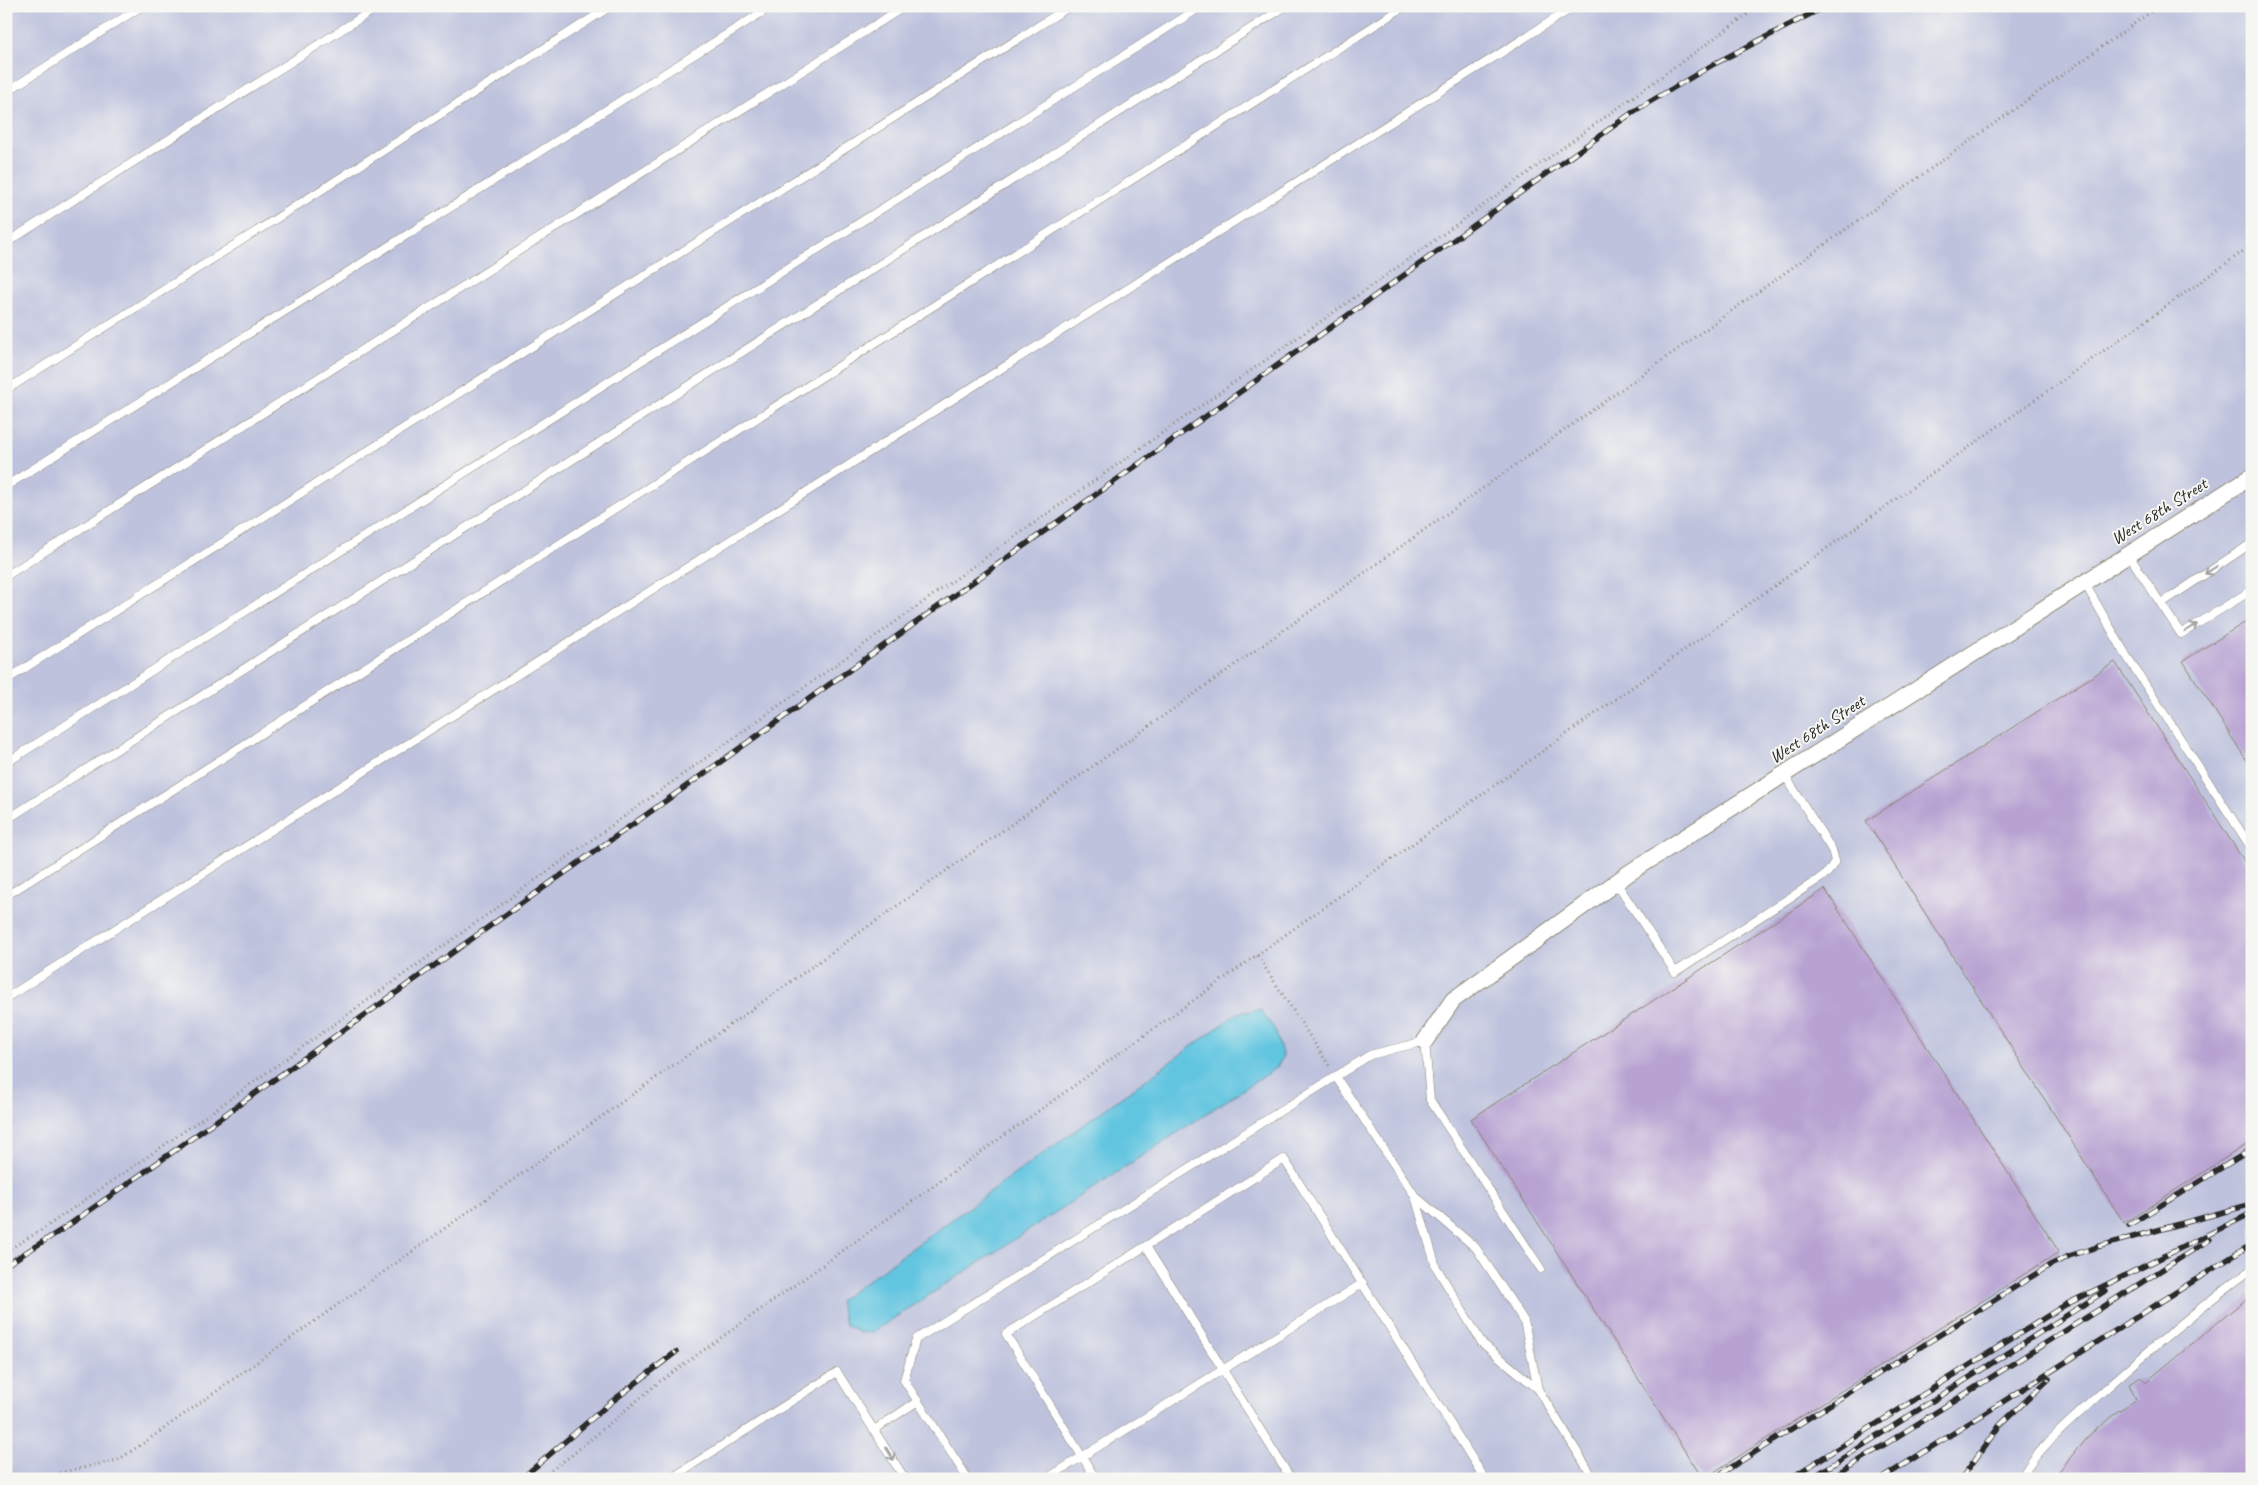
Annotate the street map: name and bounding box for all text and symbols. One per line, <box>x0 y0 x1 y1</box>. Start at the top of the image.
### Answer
street label: West 68th Street <box>2107 472 2213 549</box>
one-way arrow <box>2204 565 2218 575</box>
one-way arrow <box>2184 622 2198 632</box>
street label: West 68th Street <box>1765 689 1870 768</box>
one-way arrow <box>885 1447 895 1461</box>

